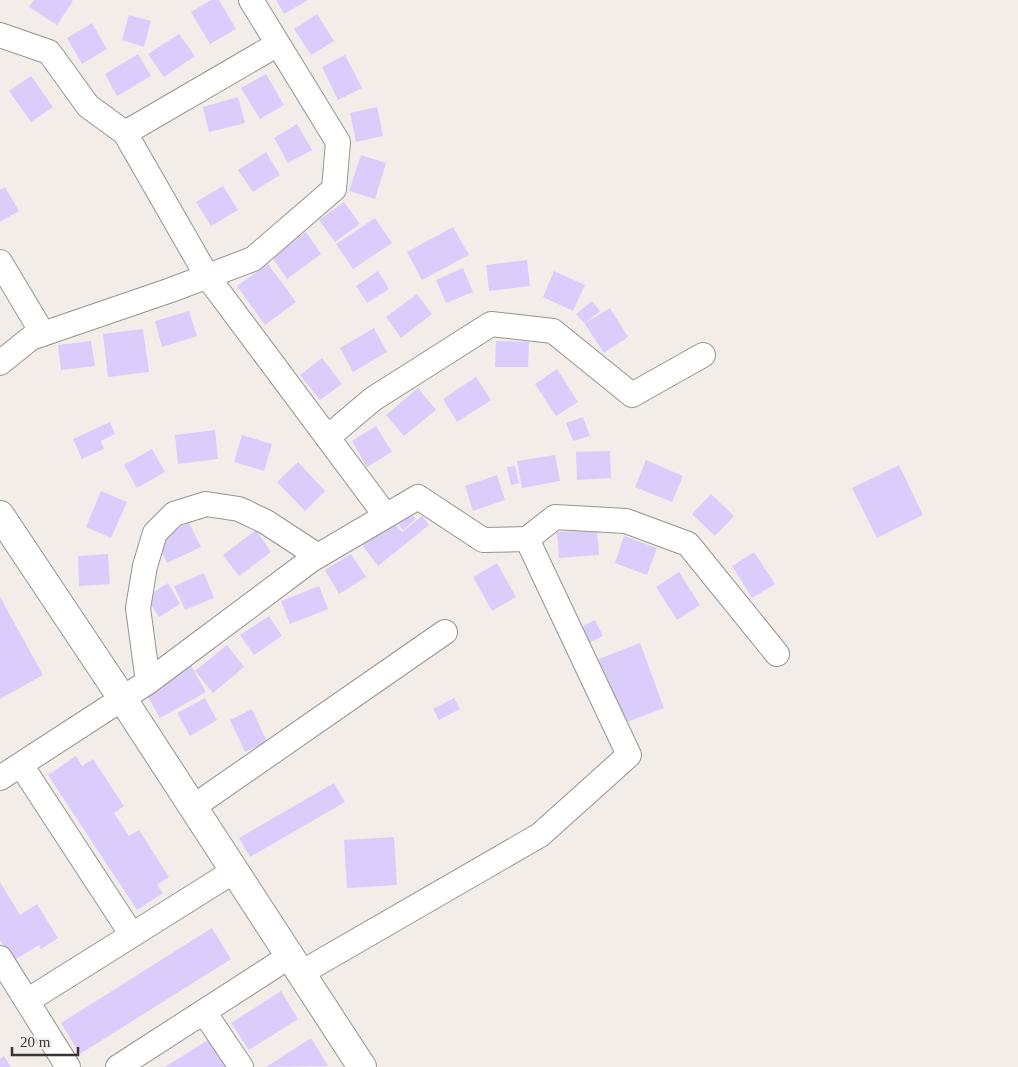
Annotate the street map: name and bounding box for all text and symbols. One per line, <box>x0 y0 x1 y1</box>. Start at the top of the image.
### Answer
scale bar <box>12 1024 79 1056</box>
text: 20 m <box>20 1034 51 1050</box>

